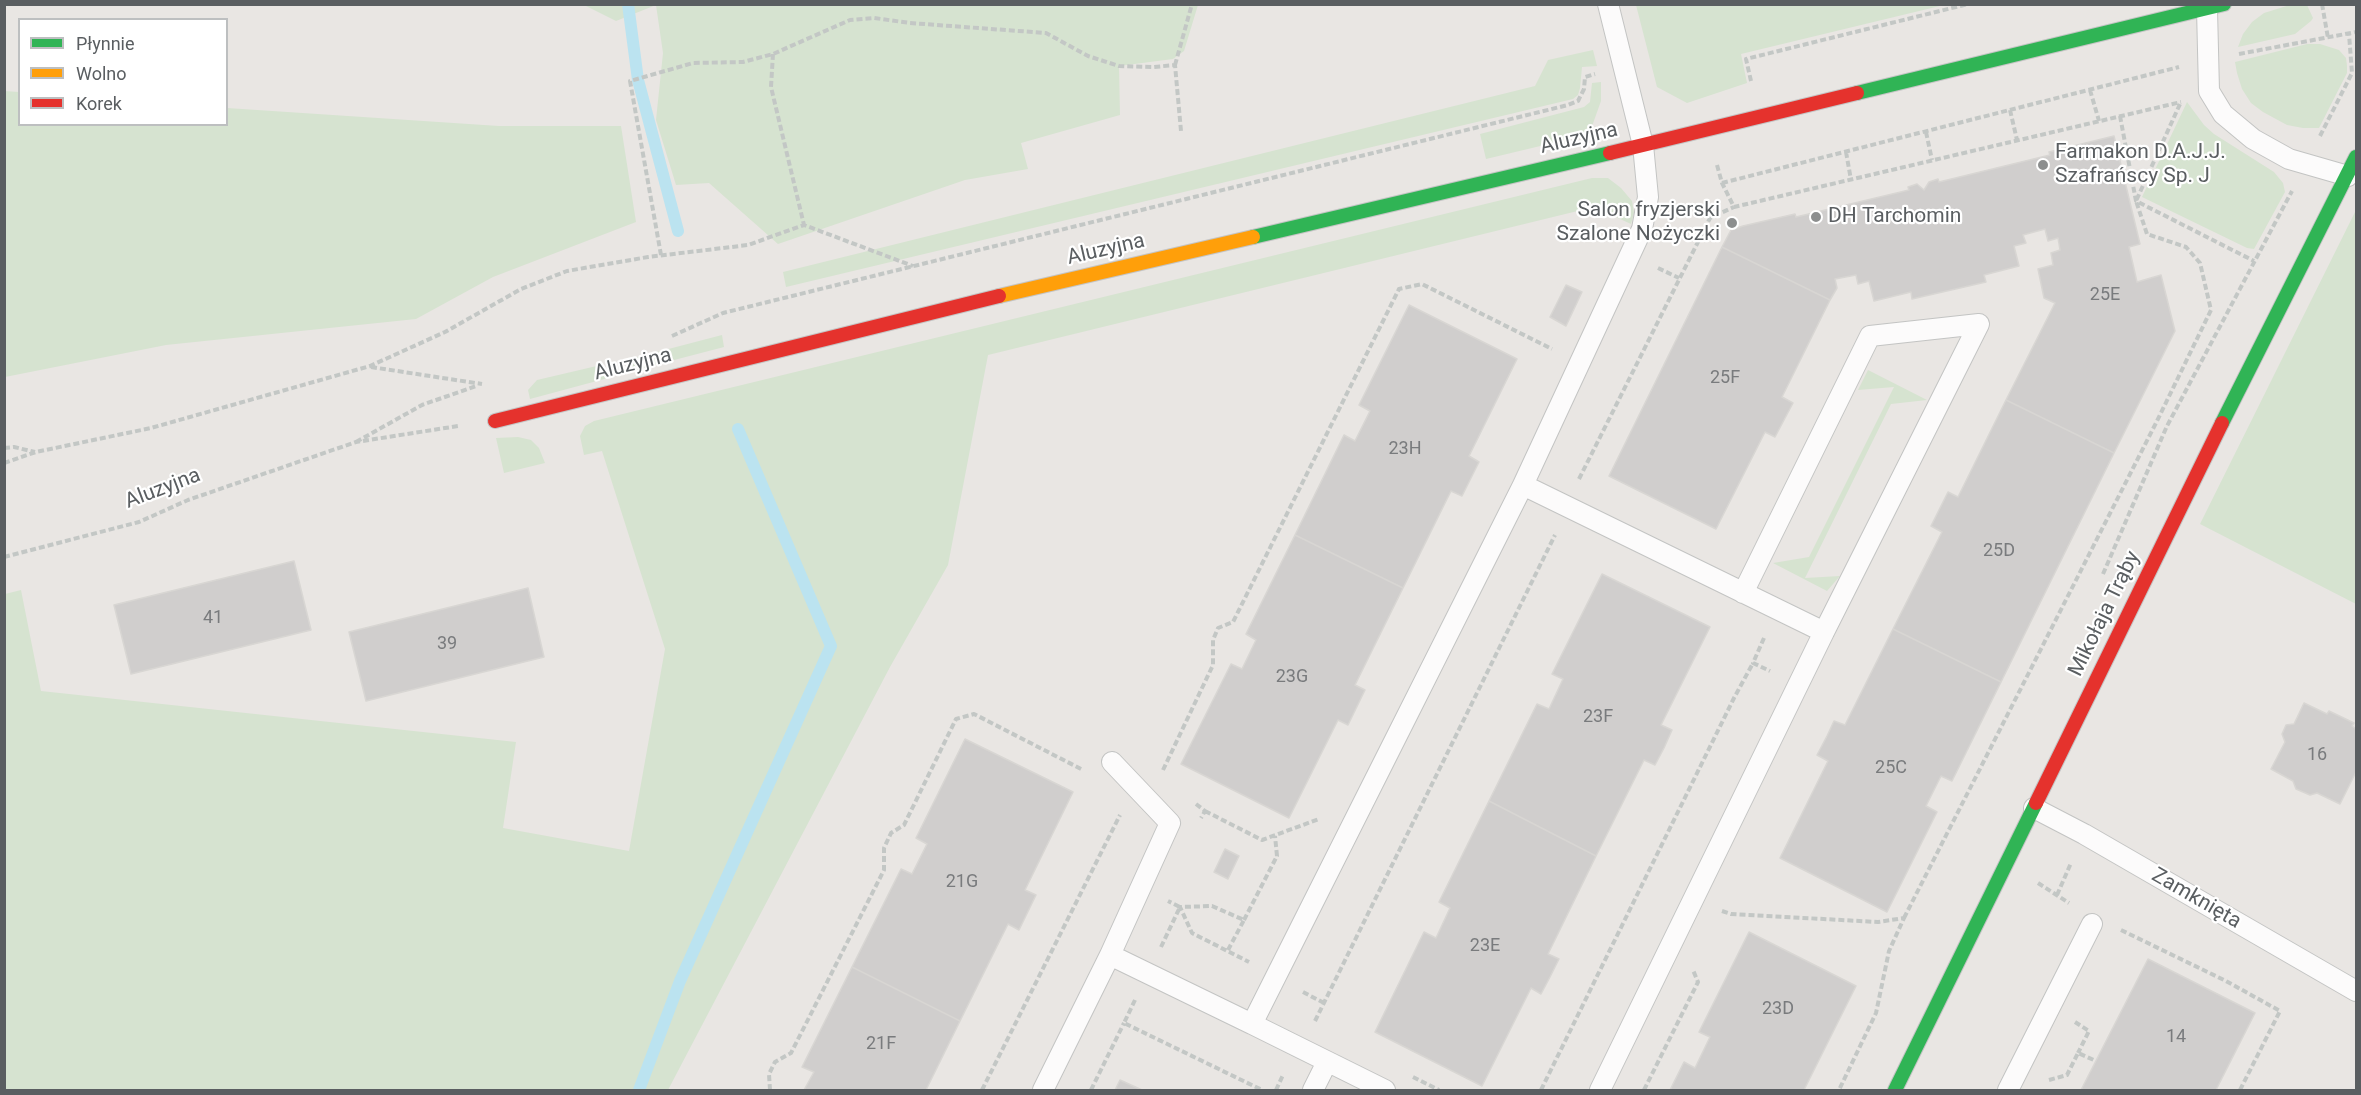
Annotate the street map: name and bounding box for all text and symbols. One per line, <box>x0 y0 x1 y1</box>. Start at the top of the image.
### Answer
legend <box>18 18 228 126</box>
text: Płynnie <box>76 33 135 54</box>
text: Wolno <box>76 63 127 84</box>
text: Korek <box>76 93 122 114</box>
street label: Aluzyjna <box>1538 118 1620 160</box>
place label: Farmakon D.A.J.J. Szafrańscy Sp. J <box>2055 140 2226 190</box>
marker: Farmakon D.A.J.J. Szafrańscy Sp. J <box>2036 158 2050 172</box>
place label: Salon fryzjerski Szalone Nożyczki <box>1556 198 1720 248</box>
place label: DH Tarchomin <box>1828 204 1961 230</box>
marker: DH Tarchomin <box>1809 210 1823 224</box>
marker: Salon fryzjerski Szalone Nożyczki <box>1725 216 1739 230</box>
street label: Aluzyjna <box>1065 229 1147 271</box>
house number: 25E <box>2090 284 2120 306</box>
street label: Aluzyjna <box>592 343 674 387</box>
house number: 25F <box>1710 367 1740 389</box>
house number: 23H <box>1388 438 1422 460</box>
street label: Aluzyjna <box>122 463 204 515</box>
house number: 25D <box>1983 540 2015 562</box>
street label: Mikołaja Trąby <box>2064 547 2146 681</box>
house number: 41 <box>203 607 223 629</box>
house number: 39 <box>437 633 457 655</box>
house number: 23G <box>1276 666 1308 688</box>
house number: 23F <box>1583 706 1613 728</box>
house number: 16 <box>2307 744 2327 766</box>
house number: 25C <box>1875 757 1907 779</box>
street label: Zamknięta <box>2147 863 2245 935</box>
house number: 21G <box>946 871 978 893</box>
house number: 23E <box>1470 935 1500 957</box>
house number: 23D <box>1762 998 1794 1020</box>
house number: 14 <box>2166 1026 2186 1048</box>
house number: 21F <box>866 1033 896 1055</box>

